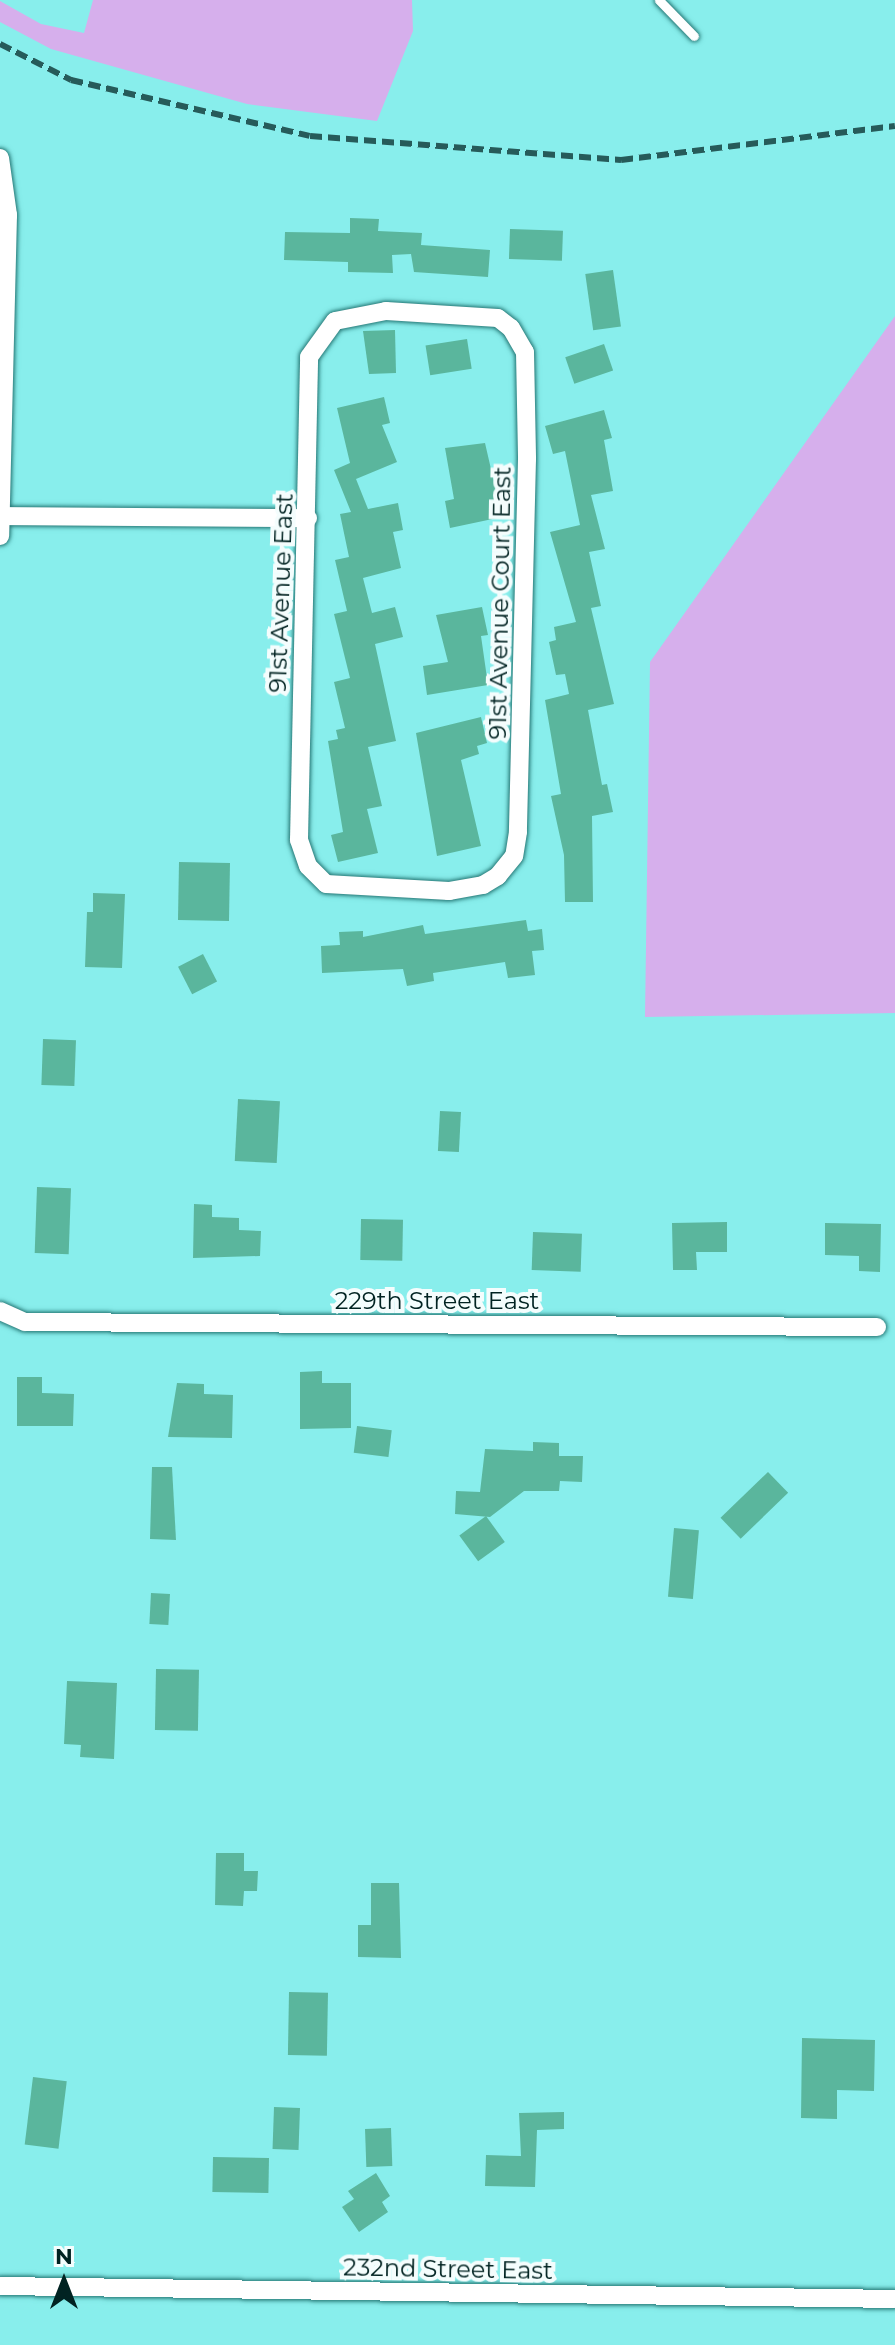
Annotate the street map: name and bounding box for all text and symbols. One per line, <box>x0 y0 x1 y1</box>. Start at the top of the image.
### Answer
street label: 91st Avenue Court East <box>483 466 517 740</box>
street label: 91st Avenue East <box>263 493 299 693</box>
street label: 229th Street East <box>335 1287 539 1315</box>
north arrow <box>24 2241 104 2321</box>
text: N <box>55 2243 73 2270</box>
street label: 232nd Street East <box>343 2253 553 2285</box>

